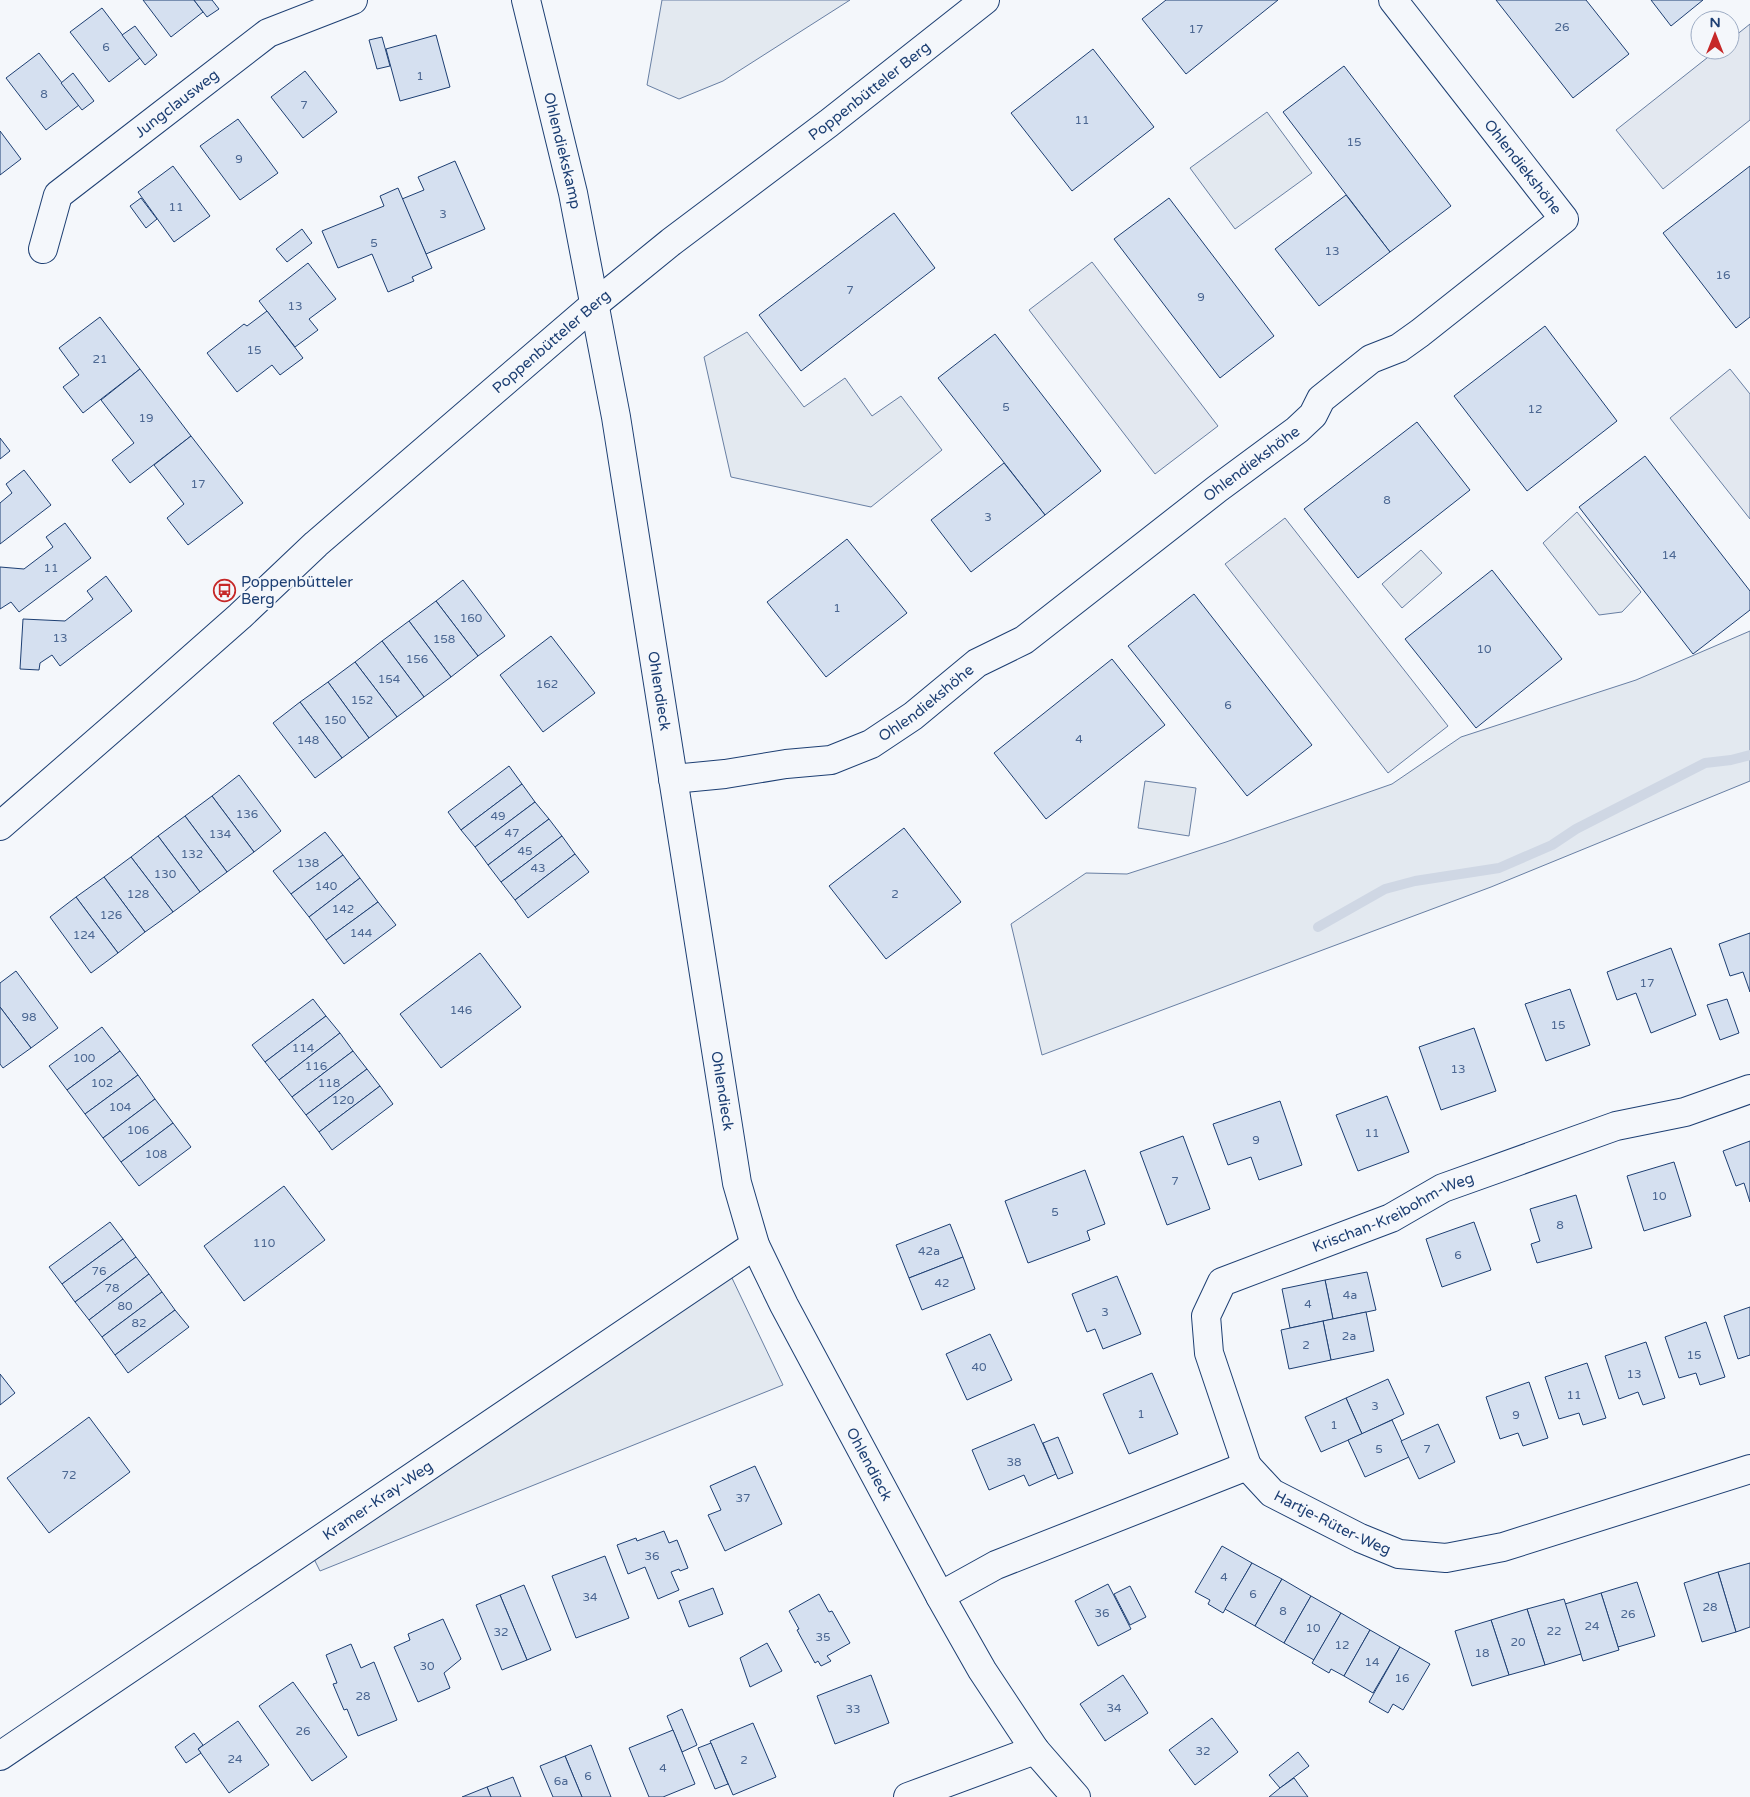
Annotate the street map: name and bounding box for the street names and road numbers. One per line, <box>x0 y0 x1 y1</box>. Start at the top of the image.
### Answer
street label: Poppenbütteler Berg <box>805 38 934 144</box>
street label: Jungclausweg <box>131 65 222 141</box>
street label: Ohlendiekskamp <box>540 90 585 210</box>
street label: Ohlendiekshöhe <box>1480 116 1566 218</box>
street label: Poppenbütteler Berg <box>489 286 614 397</box>
street label: Ohlendiekshöhe <box>1200 422 1303 505</box>
street label: Ohlendieck <box>644 650 674 732</box>
street label: Ohlendiekshöhe <box>875 661 977 745</box>
street label: Ohlendieck <box>707 1050 738 1132</box>
street label: Krischan-Kreibohm-Weg <box>1310 1169 1476 1256</box>
street label: Ohlendieck <box>842 1424 896 1504</box>
street label: Kramer-Kray-Weg <box>319 1457 436 1544</box>
street label: Hartje-Rüter-Weg <box>1271 1487 1394 1559</box>

